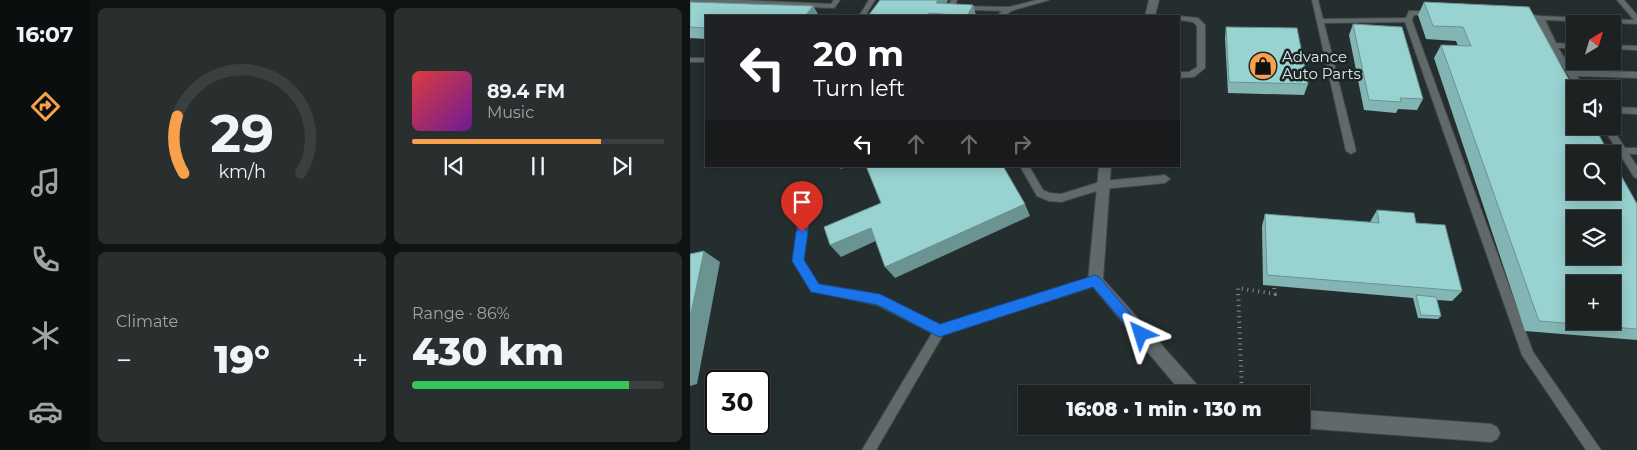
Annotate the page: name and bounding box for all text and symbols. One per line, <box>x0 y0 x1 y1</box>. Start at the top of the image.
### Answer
north arrow <box>1566 15 1621 70</box>
map controls <box>1566 15 1621 330</box>
text: 16:07 <box>17 21 73 48</box>
text: 20 m <box>813 32 904 75</box>
icon: left <box>730 35 795 100</box>
place label: Advance Auto Parts <box>1282 47 1361 83</box>
shop icon: Advance Auto Parts <box>1248 51 1278 81</box>
text: Turn left <box>813 75 905 102</box>
text: 89.4 FM <box>487 80 565 103</box>
button: sound <box>1566 80 1621 135</box>
icon: directions <box>28 89 63 124</box>
text: 29 <box>210 102 274 165</box>
text: Music <box>487 103 534 122</box>
icon: left <box>849 130 877 158</box>
icon: ahead <box>902 130 930 158</box>
icon: ahead <box>955 130 983 158</box>
icon: right <box>1008 130 1036 158</box>
button: search <box>1566 145 1621 200</box>
icon: previous <box>440 152 468 180</box>
icon: pause <box>524 152 552 180</box>
icon: next <box>608 152 636 180</box>
text: km/h <box>218 161 266 182</box>
icon: music <box>28 165 63 200</box>
pin <box>781 181 823 232</box>
icon: arrive <box>788 188 816 216</box>
button: layers <box>1566 210 1621 265</box>
icon: phone <box>28 242 63 277</box>
button: + <box>1566 275 1621 330</box>
text: Range · 86% <box>412 304 510 323</box>
position arrow <box>1114 307 1166 359</box>
text: Climate <box>116 312 178 331</box>
icon: climate <box>28 318 63 353</box>
text: 430 km <box>412 328 564 375</box>
text: 19° <box>214 336 270 383</box>
text: − <box>116 343 132 377</box>
text: + <box>352 343 368 377</box>
speed limit sign: 30 <box>705 370 770 435</box>
icon: car <box>28 394 63 429</box>
text: 16:08 · 1 min · 130 m <box>1066 398 1262 421</box>

